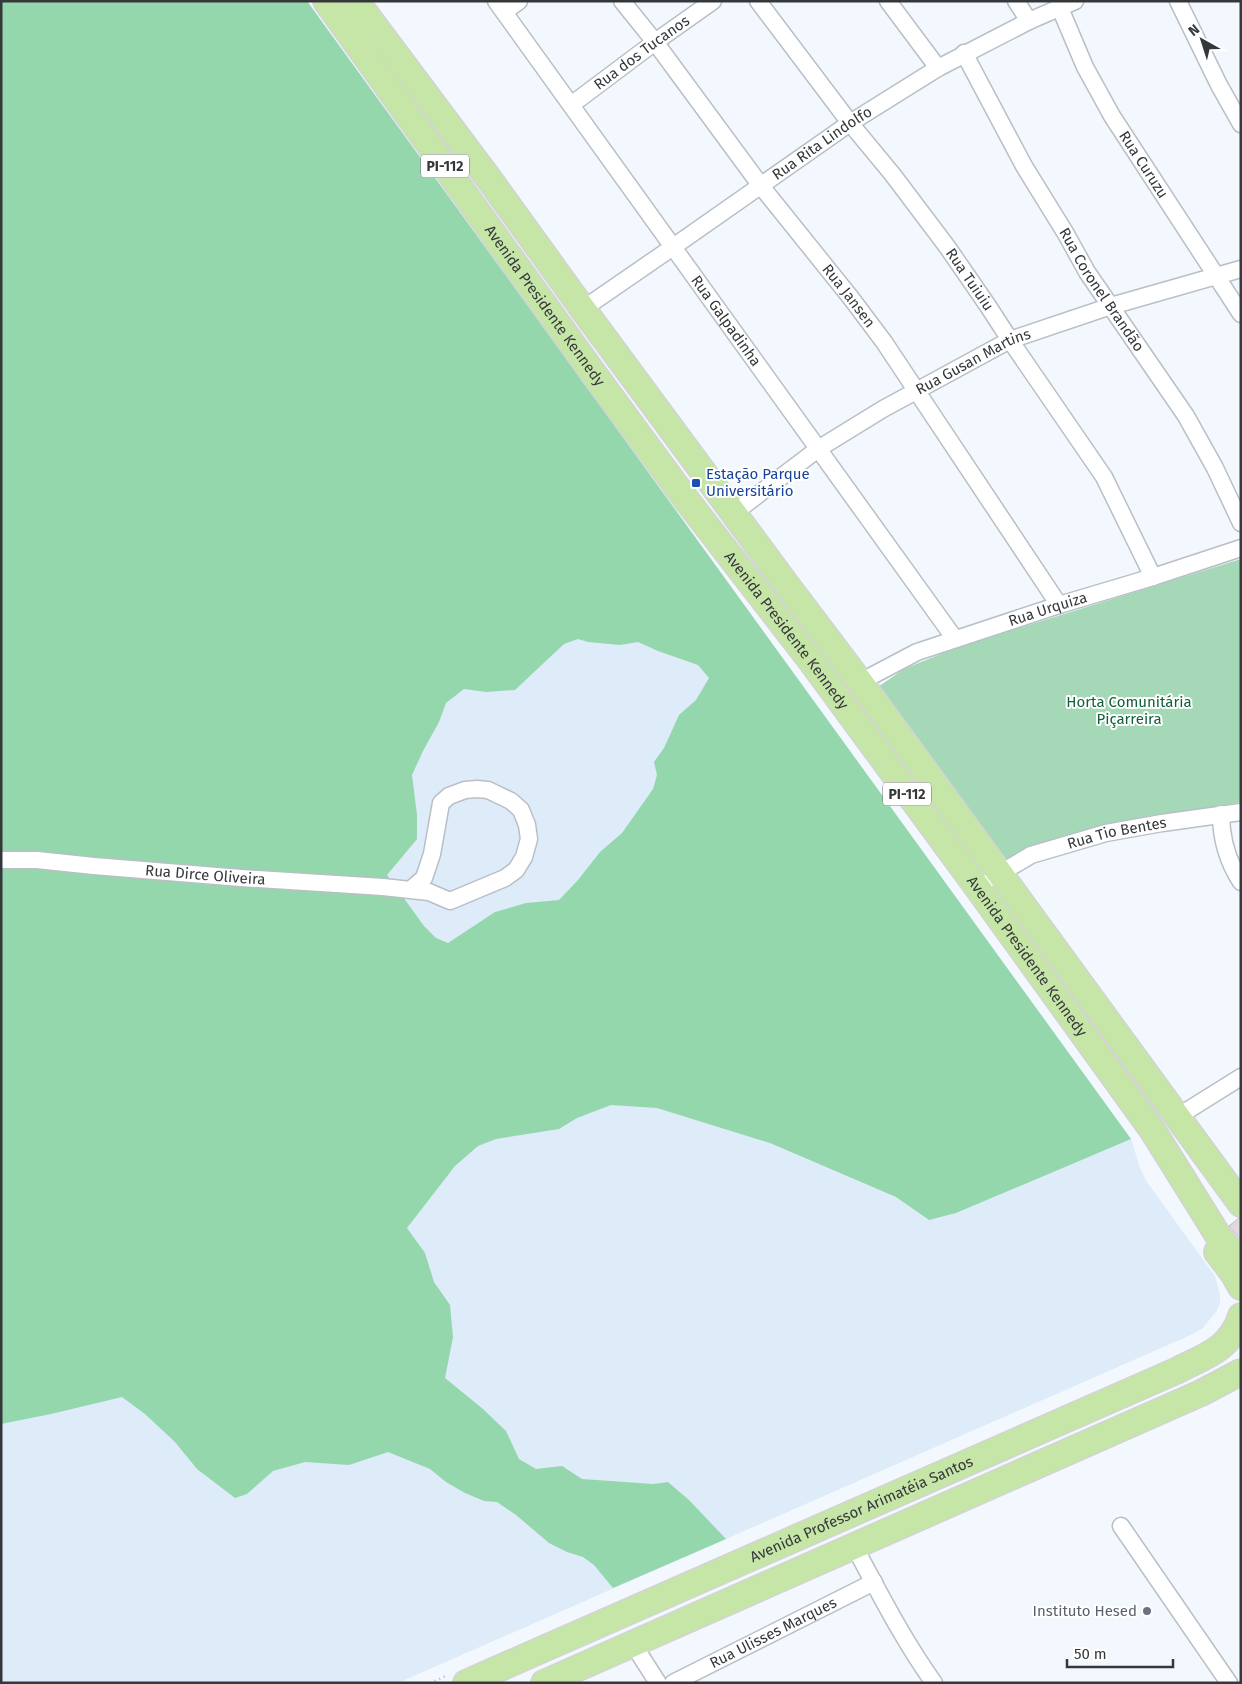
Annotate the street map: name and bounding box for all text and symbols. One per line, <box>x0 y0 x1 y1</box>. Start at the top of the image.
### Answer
street label: Rua dos Tucanos <box>590 11 693 94</box>
north arrow <box>1177 15 1227 65</box>
text: N <box>1185 21 1203 40</box>
street label: Rua Rita Lindolfo <box>769 103 875 184</box>
street label: Rua Curuzu <box>1115 128 1172 202</box>
road number: PI-112 <box>421 154 469 178</box>
street label: Avenida Presidente Kennedy <box>481 222 609 390</box>
street label: Rua Coronel Brandão <box>1055 224 1148 355</box>
street label: Rua Tuiuiu <box>942 245 998 314</box>
street label: Rua Jansen <box>818 260 879 331</box>
street label: Rua Galpadinha <box>687 272 765 370</box>
street label: Rua Gusan Martins <box>913 325 1033 399</box>
place label: Estação Parque Universitário <box>706 465 810 500</box>
marker: Estação Parque Universitário <box>690 477 702 489</box>
street label: Avenida Presidente Kennedy <box>721 548 853 713</box>
street label: Rua Urquiza <box>1006 588 1089 630</box>
park label: Horta Comunitária Piçarreira <box>1066 693 1192 728</box>
road number: PI-112 <box>883 782 931 806</box>
street label: Rua Tio Bentes <box>1065 813 1167 853</box>
street label: Rua Dirce Oliveira <box>145 861 266 889</box>
street label: Avenida Presidente Kennedy <box>963 872 1091 1041</box>
street label: Avenida Professor Arimatéia Santos <box>747 1452 976 1566</box>
street label: Rua Ulisses Marques <box>707 1593 840 1672</box>
place label: Instituto Hesed <box>1033 1602 1137 1620</box>
marker: Instituto Hesed <box>1141 1605 1153 1617</box>
scale bar <box>1067 1636 1173 1668</box>
text: 50 m <box>1074 1645 1107 1663</box>

